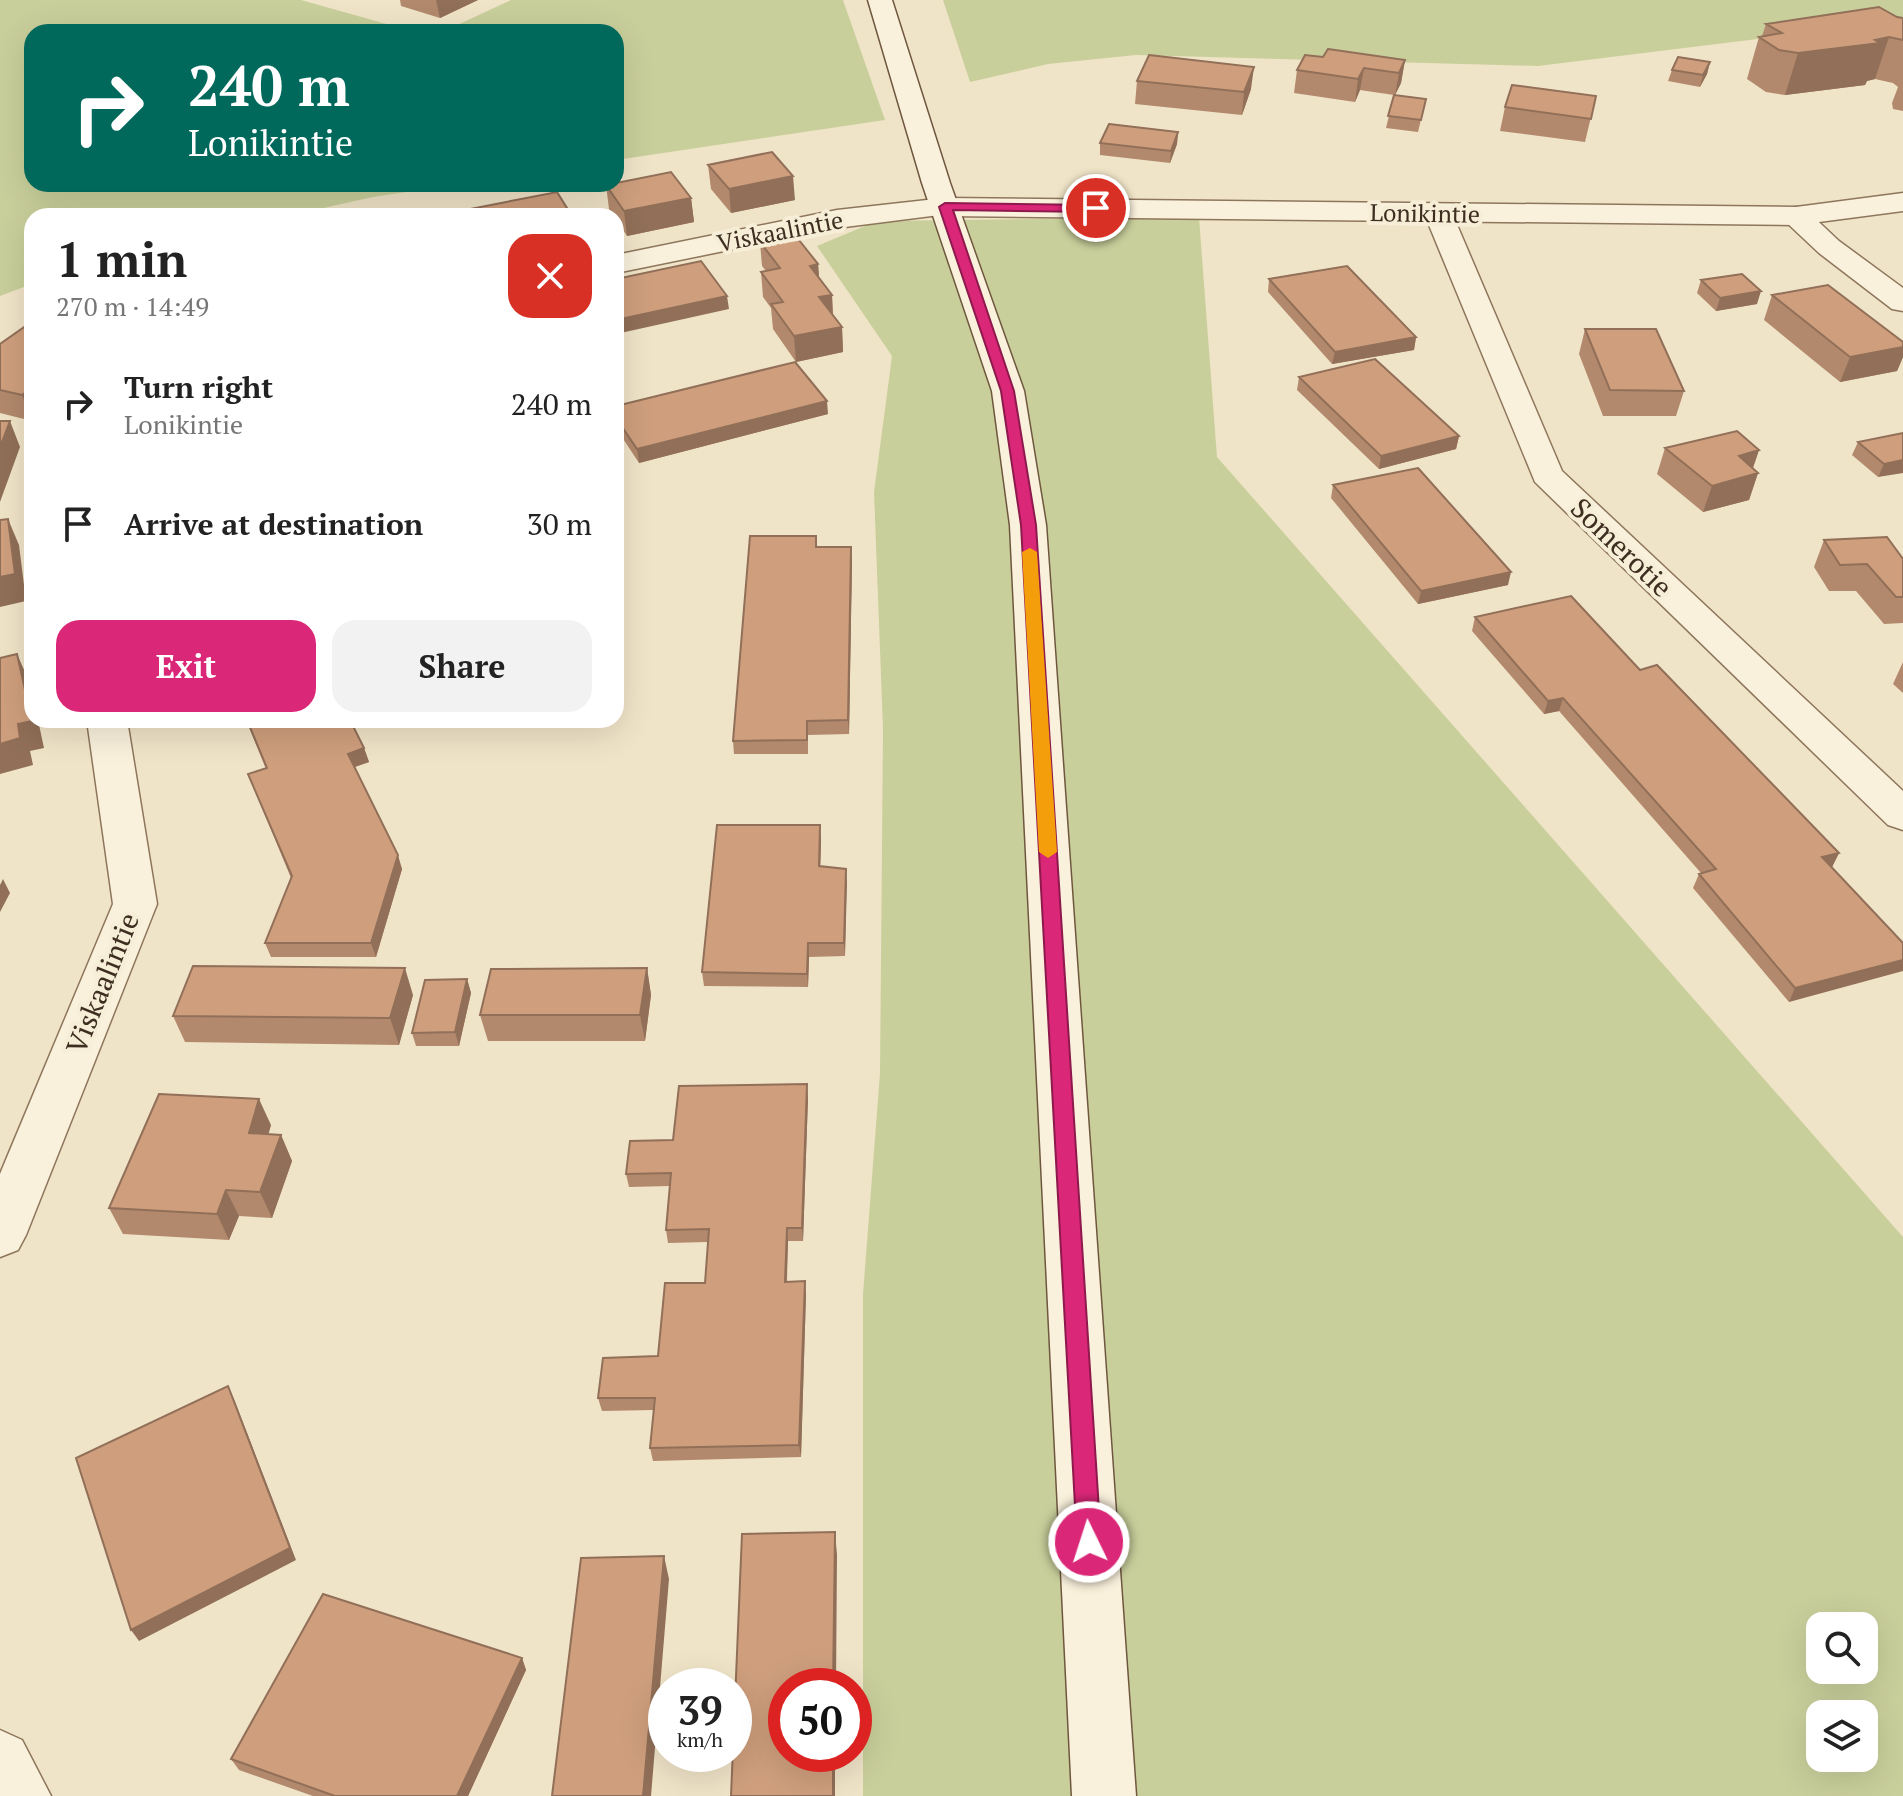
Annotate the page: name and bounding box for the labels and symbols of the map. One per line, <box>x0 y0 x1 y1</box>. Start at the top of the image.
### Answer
pin <box>1062 174 1130 242</box>
street label: Lonikintie <box>1370 196 1480 230</box>
street label: Viskaalintie <box>714 203 846 259</box>
street label: Somerotie <box>1563 489 1681 605</box>
street label: Viskaalintie <box>57 907 147 1059</box>
position arrow <box>1047 1500 1131 1584</box>
speed limit sign: 50 <box>768 1668 872 1772</box>

